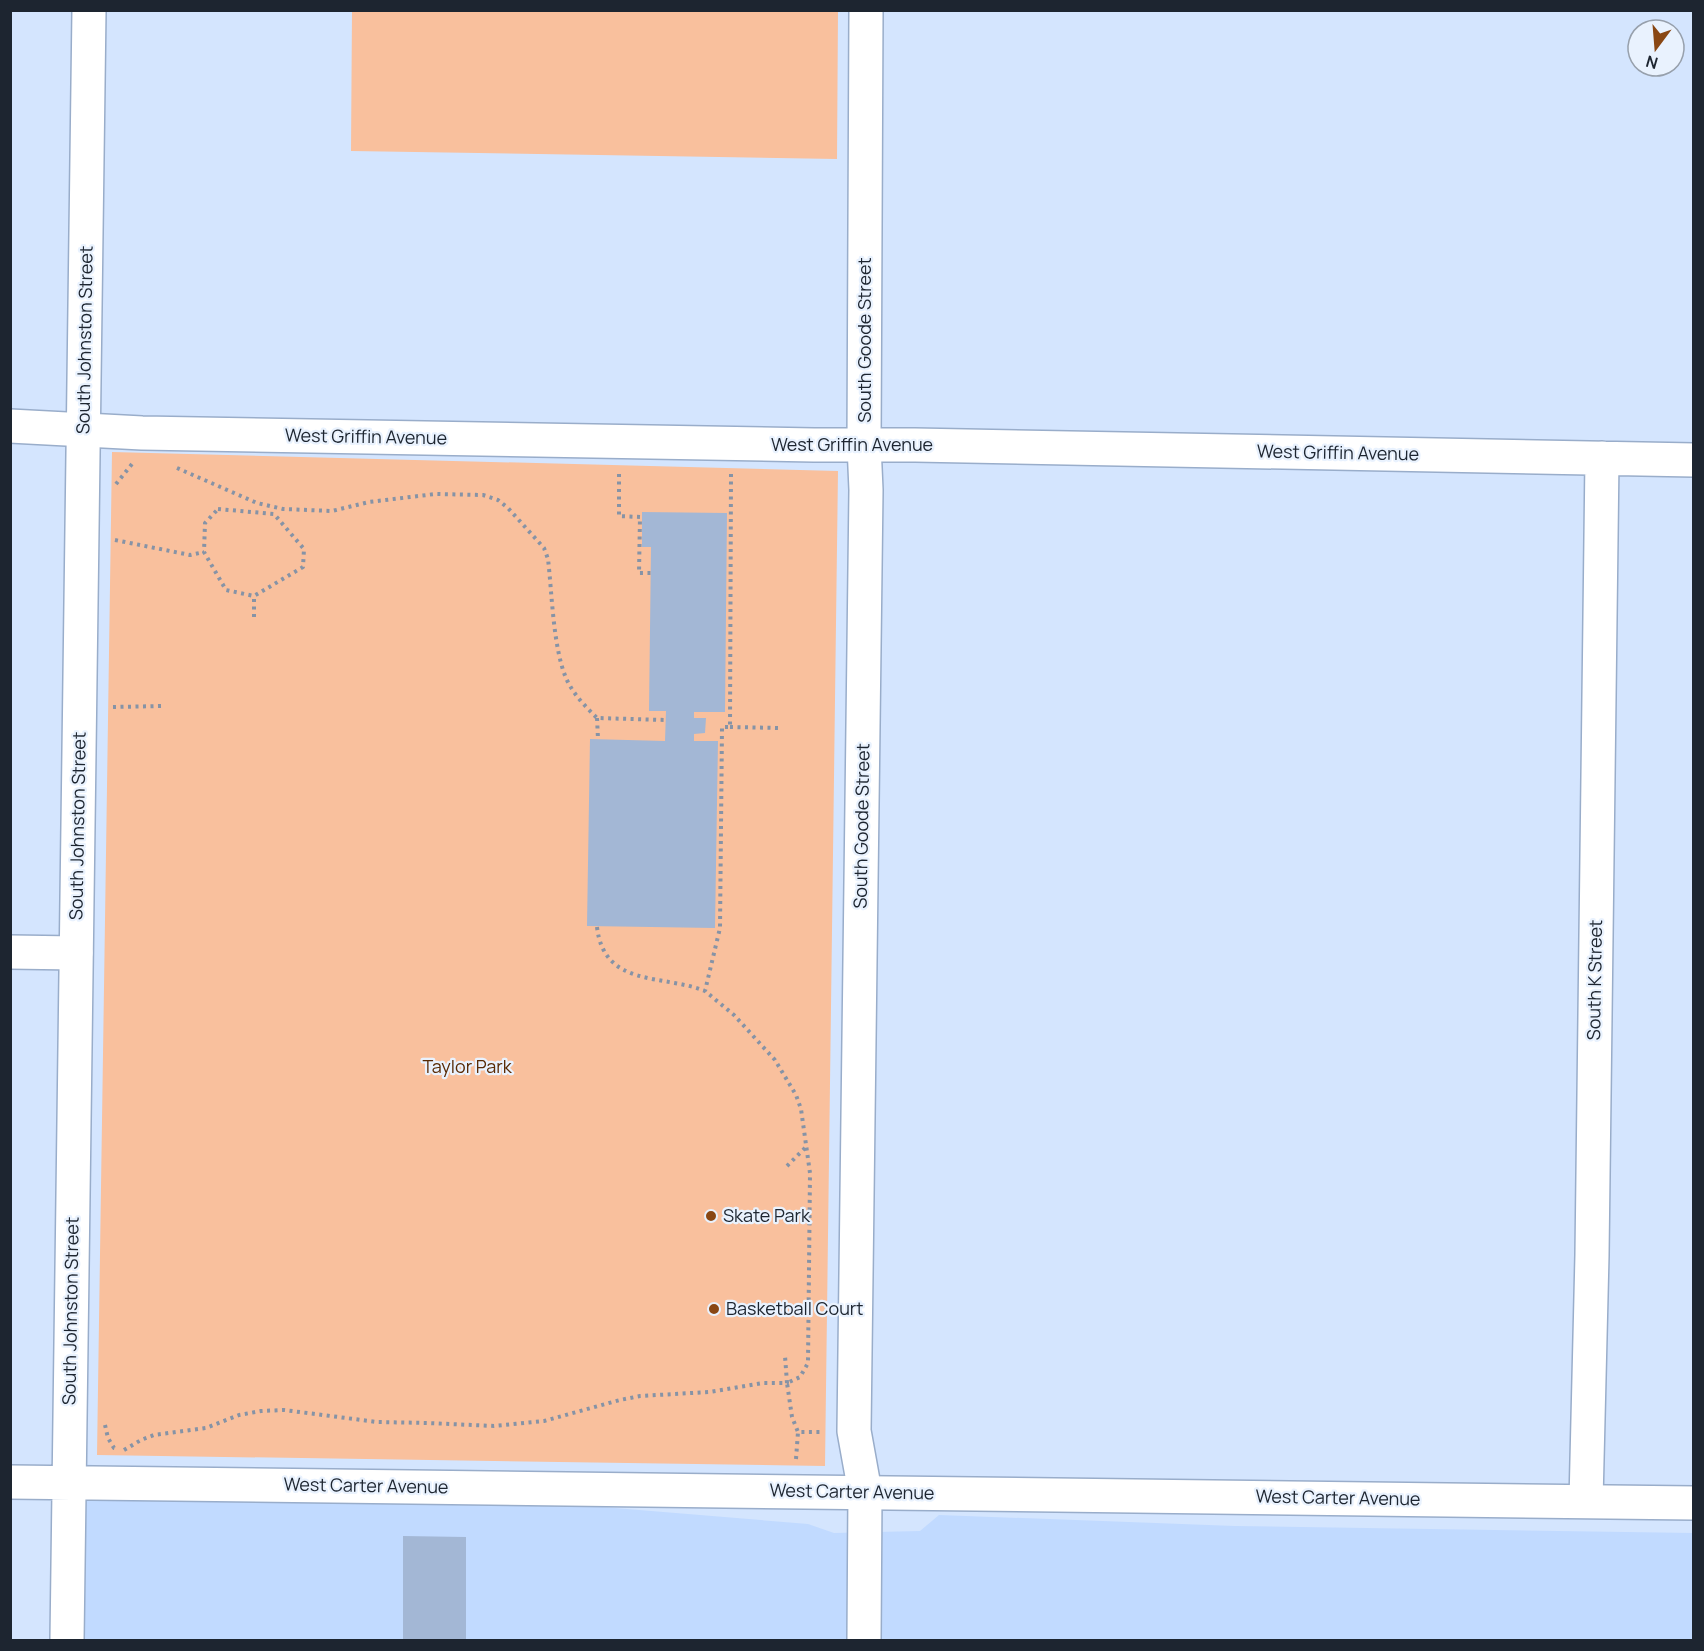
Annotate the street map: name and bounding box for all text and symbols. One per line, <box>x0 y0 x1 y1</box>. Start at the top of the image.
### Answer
north arrow <box>1626 18 1686 78</box>
text: N <box>1643 50 1660 75</box>
street label: South Johnston Street <box>70 246 98 434</box>
street label: South Goode Street <box>852 257 876 423</box>
street label: West Griffin Avenue <box>285 423 447 449</box>
street label: West Griffin Avenue <box>771 432 933 456</box>
street label: West Griffin Avenue <box>1257 439 1419 465</box>
street label: South Johnston Street <box>63 732 91 920</box>
street label: South Goode Street <box>848 743 874 909</box>
street label: South K Street <box>1581 919 1607 1041</box>
park label: Taylor Park <box>422 1054 513 1078</box>
place label: Skate Park <box>723 1203 811 1227</box>
marker: Skate Park <box>704 1209 718 1223</box>
street label: South Johnston Street <box>56 1217 84 1405</box>
place label: Basketball Court <box>726 1296 864 1320</box>
marker: Basketball Court <box>707 1302 721 1316</box>
street label: West Carter Avenue <box>283 1472 449 1498</box>
street label: West Carter Avenue <box>769 1478 935 1504</box>
street label: West Carter Avenue <box>1255 1484 1421 1510</box>

